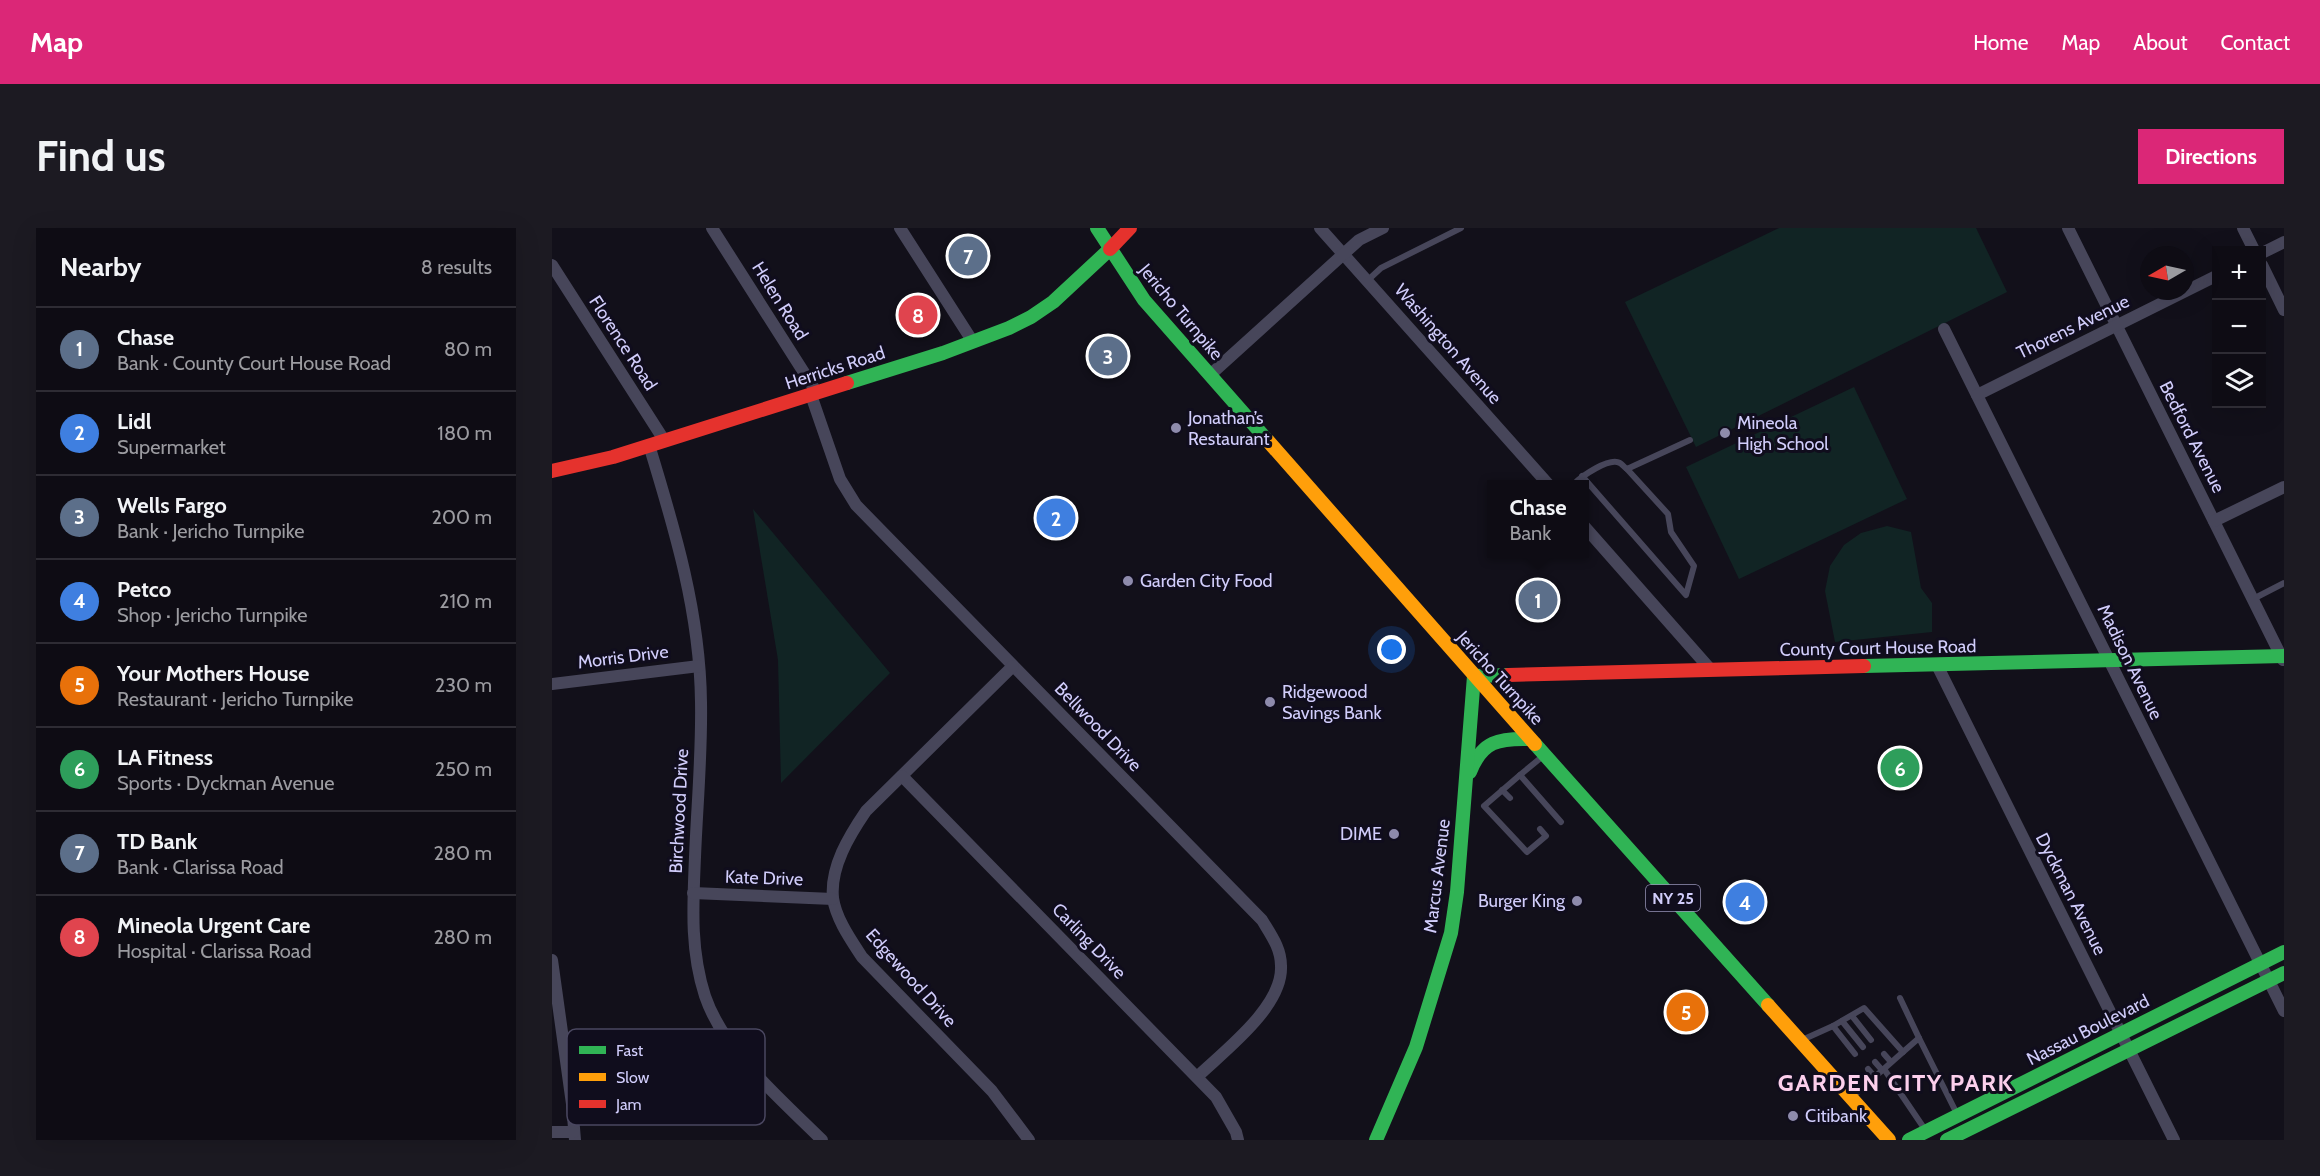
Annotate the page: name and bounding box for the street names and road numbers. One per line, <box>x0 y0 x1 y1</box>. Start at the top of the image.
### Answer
street label: Helen Road <box>747 258 813 344</box>
street label: Jericho Turnpike <box>1134 259 1228 365</box>
street label: Washington Avenue <box>1390 279 1506 409</box>
street label: Thorens Avenue <box>2013 290 2133 364</box>
street label: Florence Road <box>584 291 662 395</box>
street label: Herricks Road <box>782 342 888 394</box>
street label: Bedford Avenue <box>2154 378 2230 496</box>
street label: Madison Avenue <box>2093 601 2167 723</box>
street label: Jericho Turnpike <box>1451 626 1548 730</box>
street label: County Court House Road <box>1779 635 1977 661</box>
street label: Morris Drive <box>576 641 670 673</box>
street label: Bellwood Drive <box>1050 678 1146 776</box>
street label: Birchwood Drive <box>665 748 693 874</box>
street label: Marcus Avenue <box>1419 818 1455 934</box>
street label: Dyckman Avenue <box>2031 829 2111 959</box>
street label: Kate Drive <box>724 866 804 890</box>
road number: NY 25 <box>1646 885 1700 911</box>
street label: Carling Drive <box>1047 898 1131 984</box>
street label: Edgewood Drive <box>861 924 961 1032</box>
street label: Nassau Boulevard <box>2023 990 2153 1070</box>

